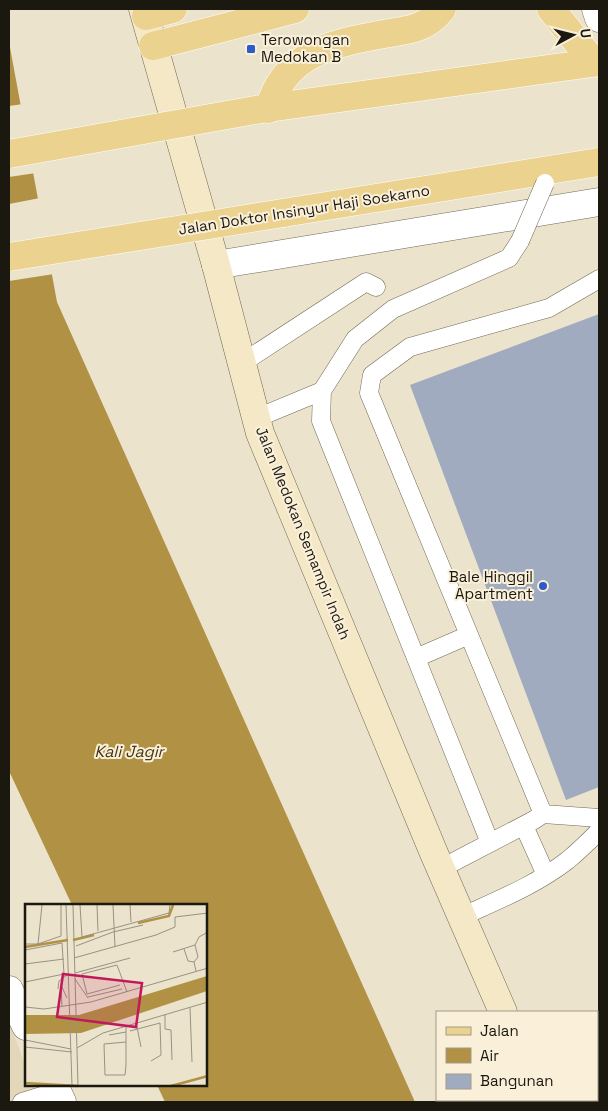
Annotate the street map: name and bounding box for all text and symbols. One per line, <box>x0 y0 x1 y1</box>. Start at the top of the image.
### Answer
north arrow <box>548 10 598 60</box>
text: U <box>576 28 595 39</box>
place label: Terowongan Medokan B <box>261 30 350 66</box>
marker: Terowongan Medokan B <box>245 43 257 55</box>
street label: Jalan Doktor Insinyur Haji Soekarno <box>177 180 431 239</box>
street label: Jalan Medokan Semampir Indah <box>252 423 355 642</box>
place label: Bale Hinggil Apartment <box>449 567 533 603</box>
marker: Bale Hinggil Apartment <box>537 580 549 592</box>
water label: Kali Jagir <box>94 741 166 762</box>
inset map <box>25 904 208 1086</box>
legend <box>436 1011 598 1101</box>
text: Jalan <box>480 1021 519 1040</box>
text: Air <box>480 1046 499 1065</box>
text: Bangunan <box>480 1071 554 1090</box>

